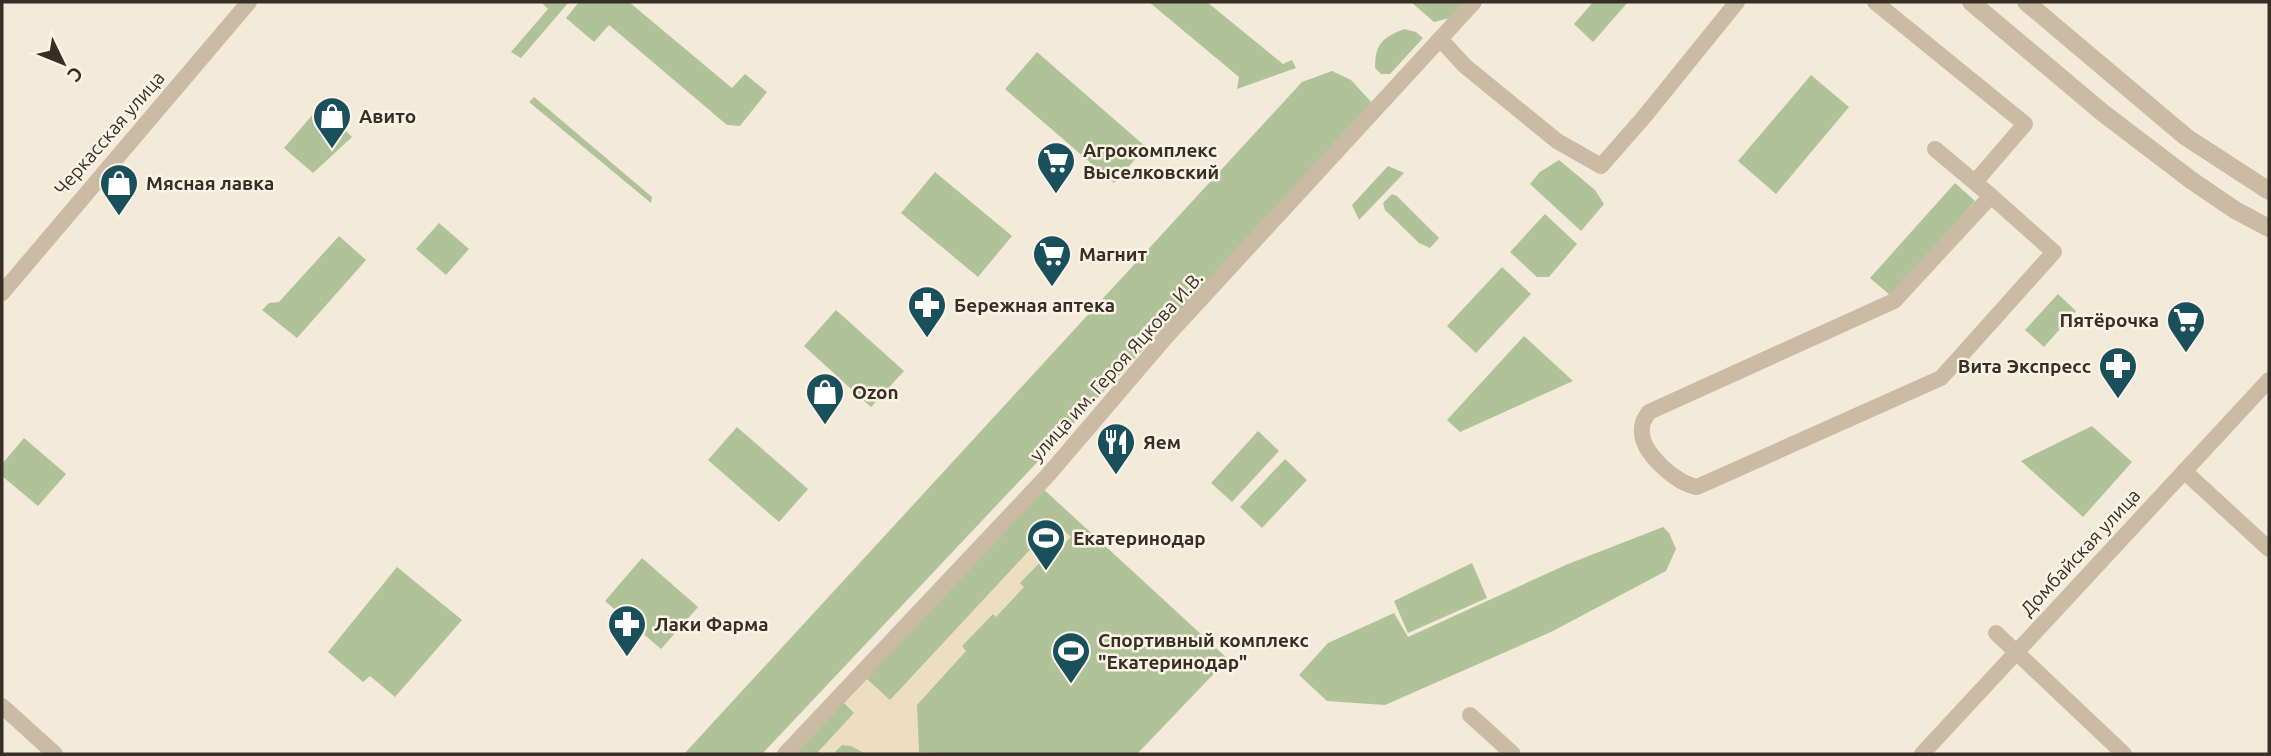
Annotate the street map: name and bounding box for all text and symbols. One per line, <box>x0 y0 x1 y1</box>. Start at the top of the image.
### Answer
north arrow <box>28 28 98 98</box>
text: С <box>63 63 88 87</box>
street label: Черкасская улица <box>49 67 169 199</box>
shop icon: Авито <box>311 95 353 150</box>
place label: Авито <box>359 105 416 127</box>
place label: Агрокомплекс Выселковский <box>1083 139 1219 183</box>
supermarket icon: Агрокомплекс Выселковский <box>1035 140 1077 195</box>
shop icon: Мясная лавка <box>98 162 140 217</box>
place label: Мясная лавка <box>146 172 274 194</box>
supermarket icon: Магнит <box>1031 233 1073 288</box>
place label: Магнит <box>1079 243 1147 265</box>
street label: улица им. Героя Яцкова И.В. <box>1025 266 1207 466</box>
pharmacy icon: Бережная аптека <box>906 284 948 339</box>
place label: Бережная аптека <box>954 294 1115 316</box>
supermarket icon: Пятёрочка <box>2165 299 2207 354</box>
place label: Пятёрочка <box>2060 309 2159 331</box>
pharmacy icon: Вита Экспресс <box>2097 345 2139 400</box>
place label: Вита Экспресс <box>1958 355 2091 377</box>
shop icon: Ozon <box>804 371 846 426</box>
place label: Ozon <box>852 381 899 403</box>
restaurant icon: Яем <box>1095 421 1137 476</box>
place label: Яем <box>1143 431 1181 453</box>
street label: Домбайская улица <box>2016 484 2144 620</box>
sports icon: Екатеринодар <box>1025 517 1067 572</box>
place label: Екатеринодар <box>1073 527 1206 549</box>
pharmacy icon: Лаки Фарма <box>606 603 648 658</box>
place label: Лаки Фарма <box>654 613 769 635</box>
place label: Спортивный комплекс "Екатеринодар" <box>1098 629 1309 673</box>
sports icon: Спортивный комплекс "Екатеринодар" <box>1050 630 1092 685</box>

